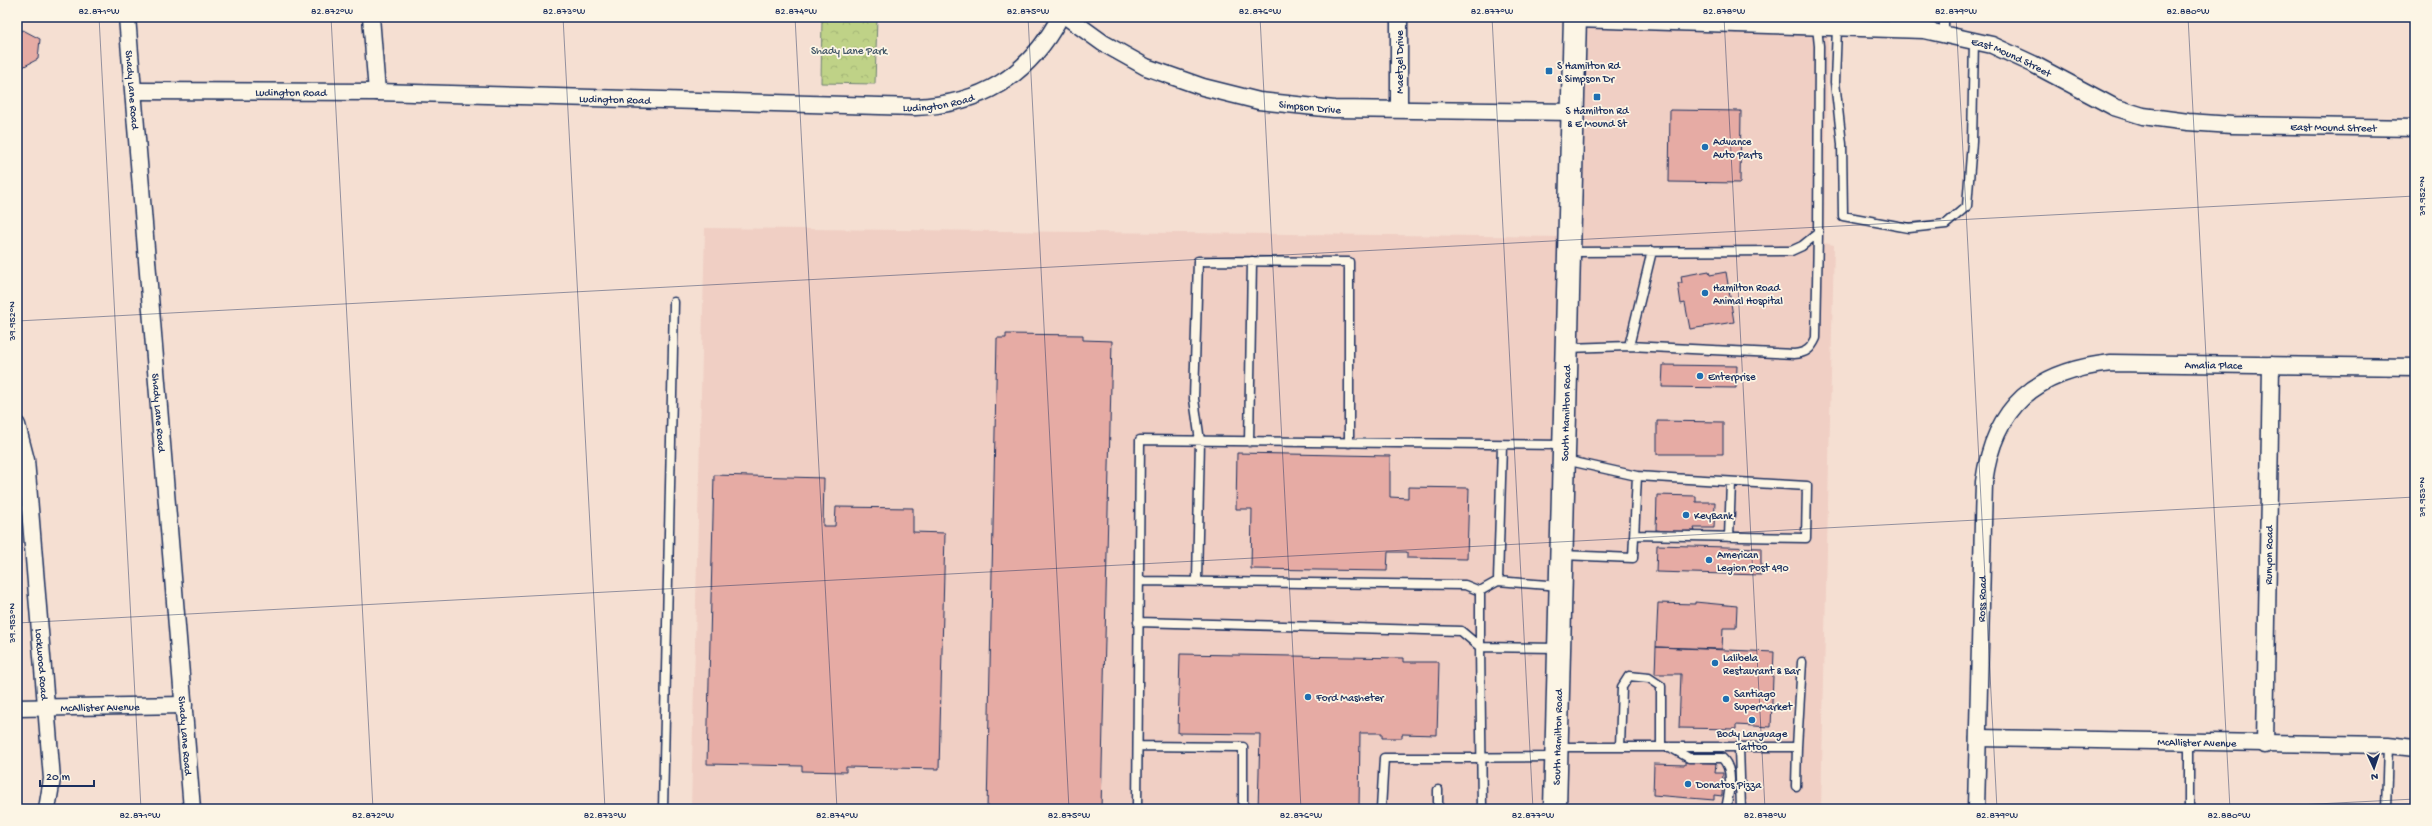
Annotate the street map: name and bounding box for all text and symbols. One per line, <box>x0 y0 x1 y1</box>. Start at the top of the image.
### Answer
text: 82.871°W <box>78 6 120 18</box>
text: 82.872°W <box>311 6 354 18</box>
text: 82.873°W <box>543 6 586 18</box>
text: 82.874°W <box>775 6 817 18</box>
text: 82.875°W <box>1007 6 1050 18</box>
text: 82.876°W <box>1239 6 1282 18</box>
text: 82.877°W <box>1471 6 1514 18</box>
text: 82.878°W <box>1703 6 1746 18</box>
text: 82.879°W <box>1935 6 1978 18</box>
text: 82.880°W <box>2166 6 2210 18</box>
street label: Maetzel Drive <box>1395 30 1407 94</box>
street label: East Mound Street <box>1970 37 2054 81</box>
park label: Shady Lane Park <box>811 46 888 58</box>
street label: Shady Lane Road <box>122 50 140 131</box>
place label: S Hamilton Rd & Simpson Dr <box>1557 61 1622 86</box>
marker: S Hamilton Rd & Simpson Dr <box>1544 66 1554 76</box>
street label: Ludington Road <box>255 87 328 100</box>
street label: Ludington Road <box>903 92 978 115</box>
marker: S Hamilton Rd & E Mound St <box>1592 92 1602 102</box>
street label: Ludington Road <box>579 94 652 108</box>
street label: Simpson Drive <box>1278 99 1341 117</box>
place label: S Hamilton Rd & E Mound St <box>1566 106 1630 131</box>
street label: East Mound Street <box>2290 122 2378 135</box>
place label: Advance Auto Parts <box>1713 137 1763 162</box>
marker: Advance Auto Parts <box>1700 142 1710 152</box>
text: 39.952°N <box>2417 176 2429 217</box>
place label: Hamilton Road Animal Hospital <box>1713 283 1783 308</box>
marker: Hamilton Road Animal Hospital <box>1700 288 1710 298</box>
text: 39.952°N <box>7 301 19 342</box>
street label: Amalia Place <box>2184 360 2243 373</box>
street label: South Hamilton Road <box>1560 363 1574 461</box>
marker: Enterprise <box>1695 371 1705 381</box>
place label: Enterprise <box>1708 372 1756 384</box>
street label: Shady Lane Road <box>148 373 167 454</box>
text: 39.953°N <box>2417 477 2429 518</box>
marker: KeyBank <box>1681 510 1691 520</box>
place label: KeyBank <box>1694 511 1734 523</box>
street label: Runyon Road <box>2264 524 2276 585</box>
place label: American Legion Post 490 <box>1717 550 1789 575</box>
marker: American Legion Post 490 <box>1704 555 1714 565</box>
street label: Ross Road <box>1977 574 1990 622</box>
text: 39.953°N <box>7 603 19 644</box>
street label: Lockwood Road <box>32 628 50 702</box>
place label: Lalibela Restaurant & Bar <box>1723 653 1801 678</box>
marker: Lalibela Restaurant & Bar <box>1710 658 1720 668</box>
street label: South Hamilton Road <box>1552 687 1566 785</box>
place label: Santiago SuperMarket <box>1734 689 1793 714</box>
marker: Ford Masheter <box>1303 692 1313 702</box>
place label: Ford Masheter <box>1315 693 1385 705</box>
marker: Santiago SuperMarket <box>1721 694 1731 704</box>
street label: Shady Lane Road <box>175 696 193 777</box>
street label: McAllister Avenue <box>60 702 140 715</box>
marker: Body Language Tattoo <box>1747 715 1757 725</box>
place label: Body Language Tattoo <box>1716 729 1788 754</box>
street label: McAllister Avenue <box>2157 737 2237 750</box>
north arrow <box>2354 748 2394 788</box>
scale bar <box>40 762 94 788</box>
text: N <box>2371 770 2378 782</box>
text: 20 m <box>46 771 71 785</box>
marker: Donatos Pizza <box>1683 779 1693 789</box>
place label: Donatos Pizza <box>1695 780 1762 792</box>
text: 82.871°W <box>119 810 161 822</box>
text: 82.872°W <box>352 810 395 822</box>
text: 82.873°W <box>584 810 627 822</box>
text: 82.874°W <box>816 810 858 822</box>
text: 82.875°W <box>1048 810 1091 822</box>
text: 82.876°W <box>1280 810 1323 822</box>
text: 82.877°W <box>1512 810 1555 822</box>
text: 82.878°W <box>1744 810 1787 822</box>
text: 82.879°W <box>1976 810 2019 822</box>
text: 82.880°W <box>2207 810 2251 822</box>

